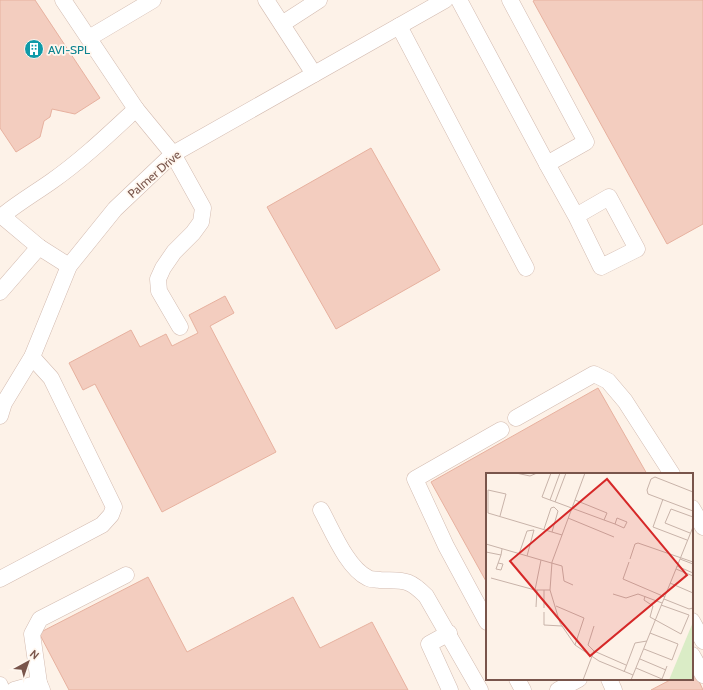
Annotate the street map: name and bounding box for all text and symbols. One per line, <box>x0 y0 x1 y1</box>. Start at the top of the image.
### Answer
building icon: AVI-SPL <box>23 38 45 60</box>
place label: AVI-SPL <box>48 42 90 57</box>
street label: Palmer Drive <box>124 147 184 201</box>
inset map <box>486 473 693 680</box>
north arrow <box>8 642 48 682</box>
text: N <box>27 646 42 662</box>

